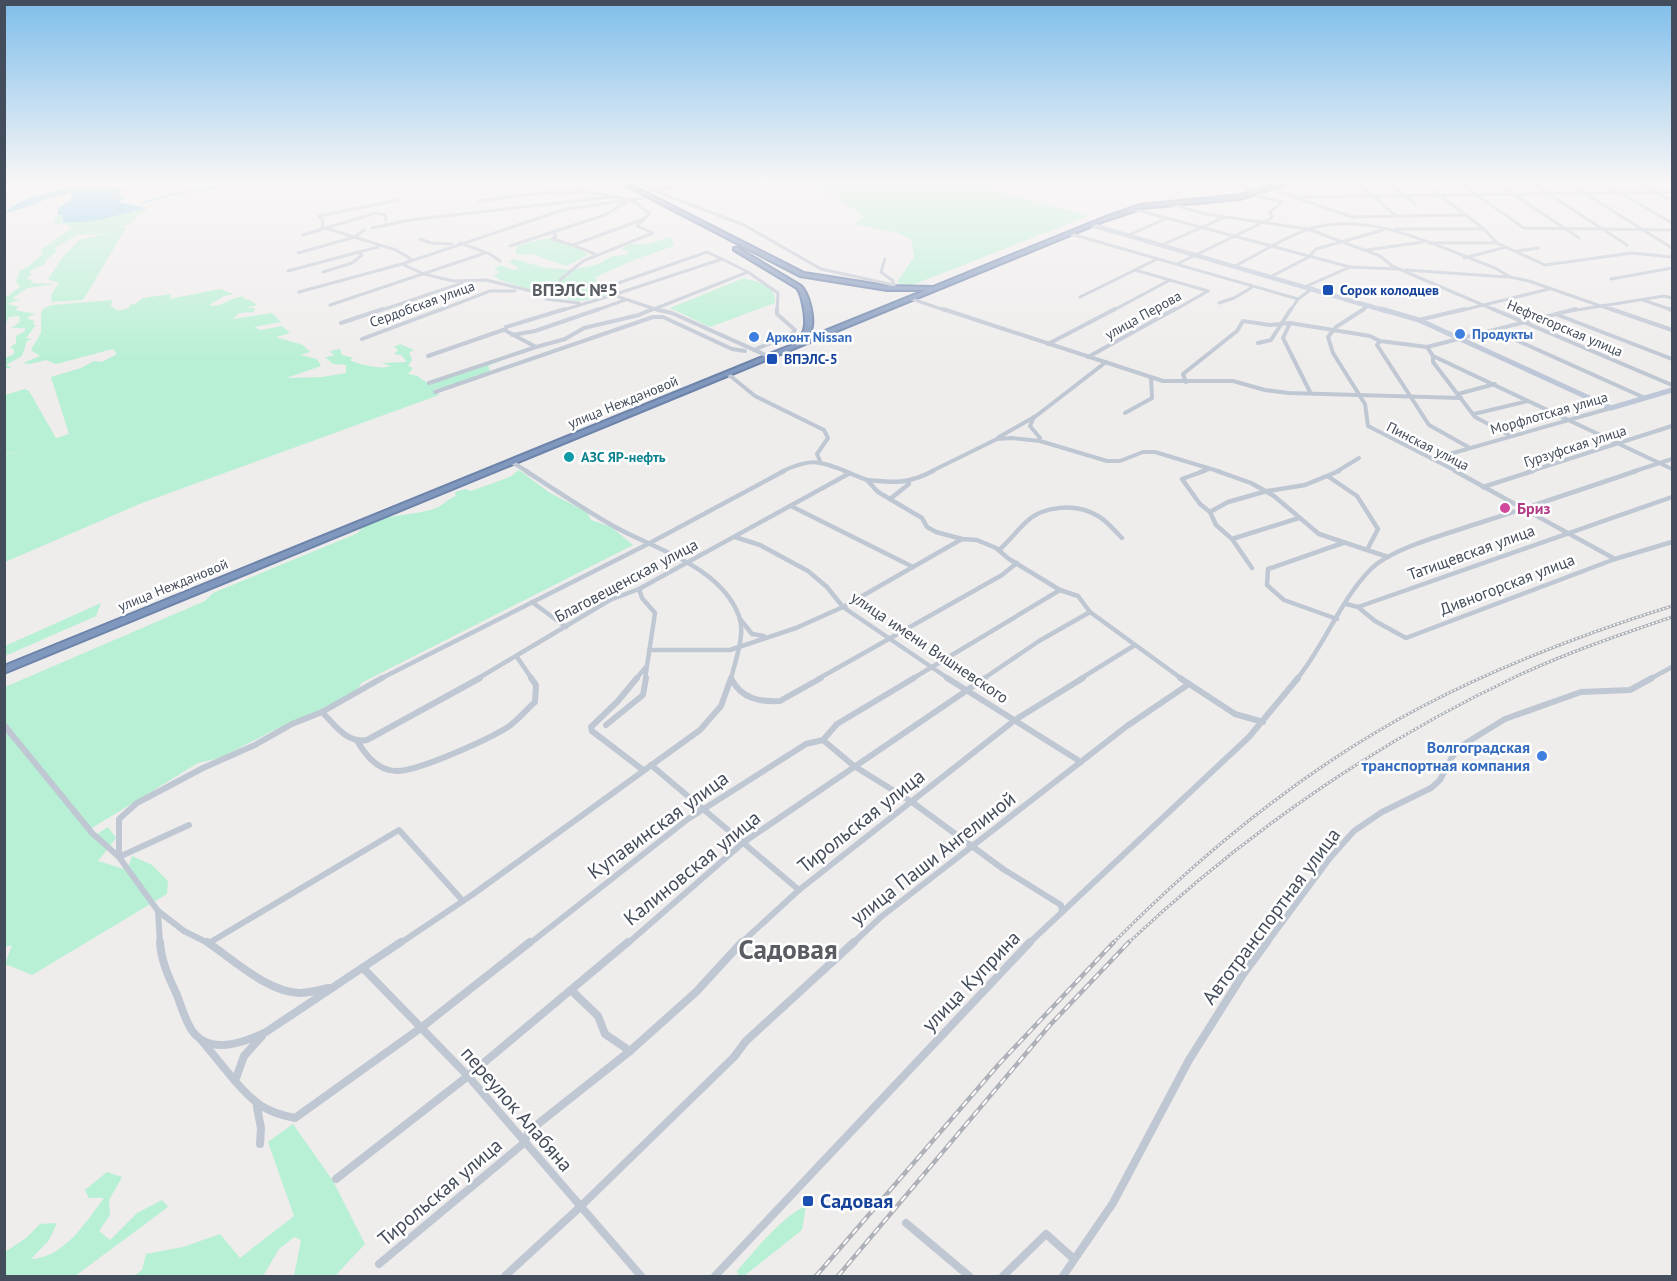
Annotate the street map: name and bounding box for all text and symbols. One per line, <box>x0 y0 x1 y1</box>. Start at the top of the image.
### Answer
street label: Сердобская улица <box>367 277 477 331</box>
district label: ВПЭЛС №5 <box>532 278 618 301</box>
place label: Сорок колодцев <box>1340 281 1439 299</box>
marker: Сорок колодцев <box>1321 283 1335 297</box>
street label: улица Перова <box>1102 287 1184 343</box>
street label: Нефтегорская улица <box>1504 295 1626 361</box>
place label: Продукты <box>1472 325 1533 343</box>
marker: Продукты <box>1453 327 1467 341</box>
place label: Арконт Nissan <box>766 328 852 346</box>
marker: Арконт Nissan <box>747 330 761 344</box>
place label: ВПЭЛС-5 <box>784 350 838 368</box>
marker: ВПЭЛС-5 <box>765 352 779 366</box>
street label: улица Неждановой <box>565 372 681 432</box>
street label: Морфлотская улица <box>1488 388 1610 438</box>
street label: Пинская улица <box>1384 417 1472 475</box>
street label: Гурзуфская улица <box>1521 421 1629 471</box>
place label: АЗС ЯР-нефть <box>581 448 666 466</box>
marker: АЗС ЯР-нефть <box>562 450 576 464</box>
place label: Бриз <box>1517 498 1550 518</box>
marker: Бриз <box>1498 501 1512 515</box>
street label: Татищевская улица <box>1405 520 1537 584</box>
street label: Благовещенская улица <box>551 534 701 626</box>
street label: Дивногорская улица <box>1437 549 1577 619</box>
street label: улица Неждановой <box>115 555 231 615</box>
street label: улица имени Вишневского <box>847 587 1013 707</box>
place label: Волгоградская транспортная компания <box>1362 737 1530 775</box>
marker: Волгоградская транспортная компания <box>1535 749 1549 763</box>
street label: Тирольская улица <box>792 763 930 879</box>
street label: Купавинская улица <box>582 765 734 885</box>
street label: улица Паши Ангелиной <box>845 785 1021 931</box>
street label: Калиновская улица <box>618 805 766 931</box>
street label: Автотранспортная улица <box>1196 822 1346 1010</box>
street label: улица Куприна <box>916 925 1026 1037</box>
district label: Садовая <box>739 932 837 966</box>
street label: переулок Алабяна <box>455 1041 579 1177</box>
street label: Тирольская улица <box>372 1132 508 1252</box>
place label: Садовая <box>820 1188 893 1214</box>
marker: Садовая <box>801 1194 815 1208</box>

